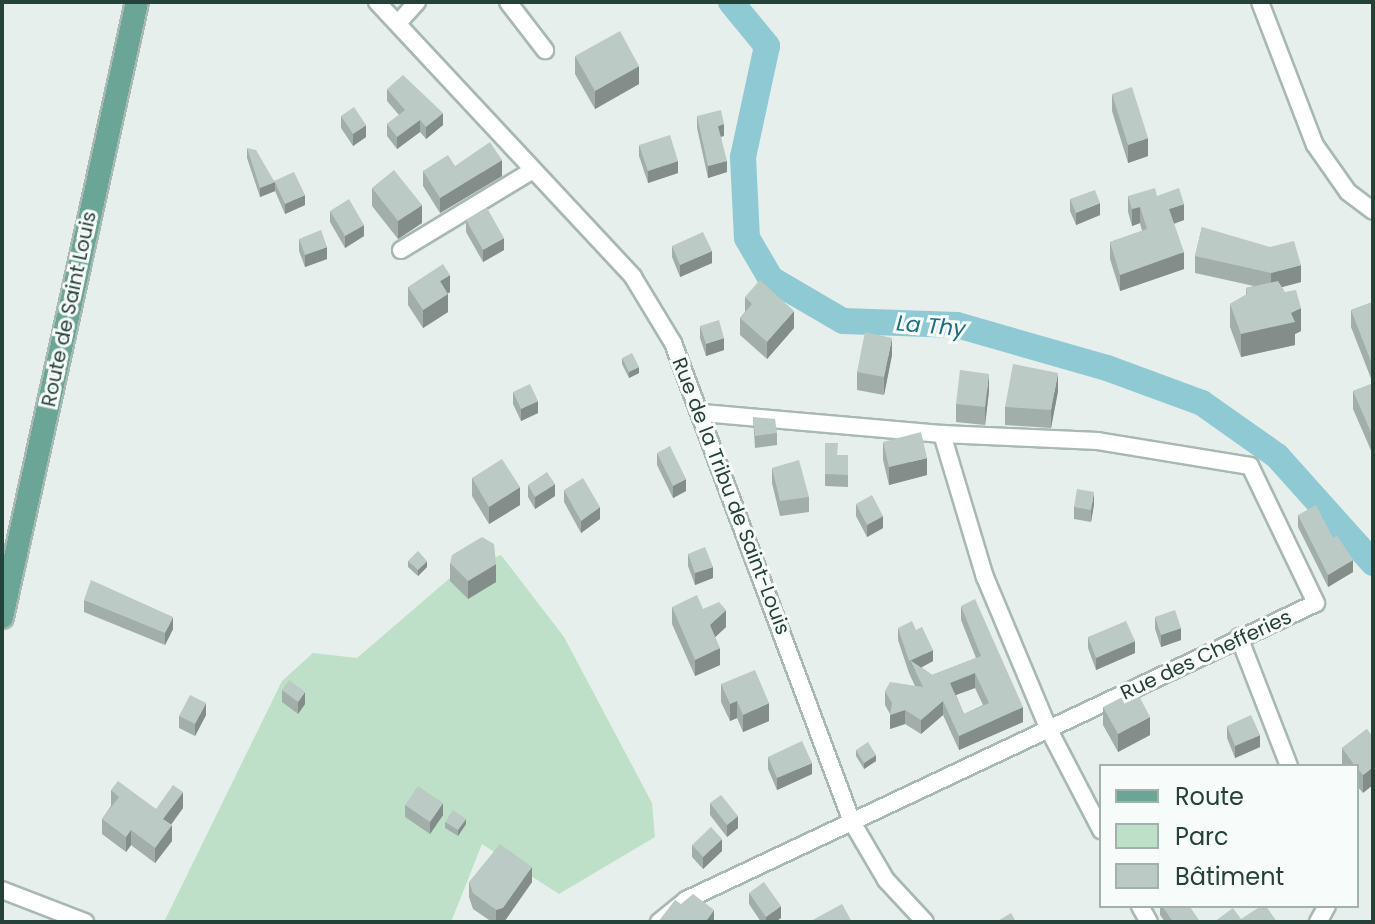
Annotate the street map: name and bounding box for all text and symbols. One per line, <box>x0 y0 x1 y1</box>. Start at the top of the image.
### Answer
street label: Route de Saint Louis <box>37 209 101 409</box>
water label: La Thy <box>895 310 967 342</box>
street label: Rue de la Tribu de Saint-Louis <box>667 354 795 638</box>
street label: Rue des Chefferies <box>1117 605 1295 705</box>
legend <box>1099 764 1359 908</box>
text: Route <box>1175 780 1244 813</box>
text: Parc <box>1175 820 1229 853</box>
text: Bâtiment <box>1175 860 1284 893</box>

